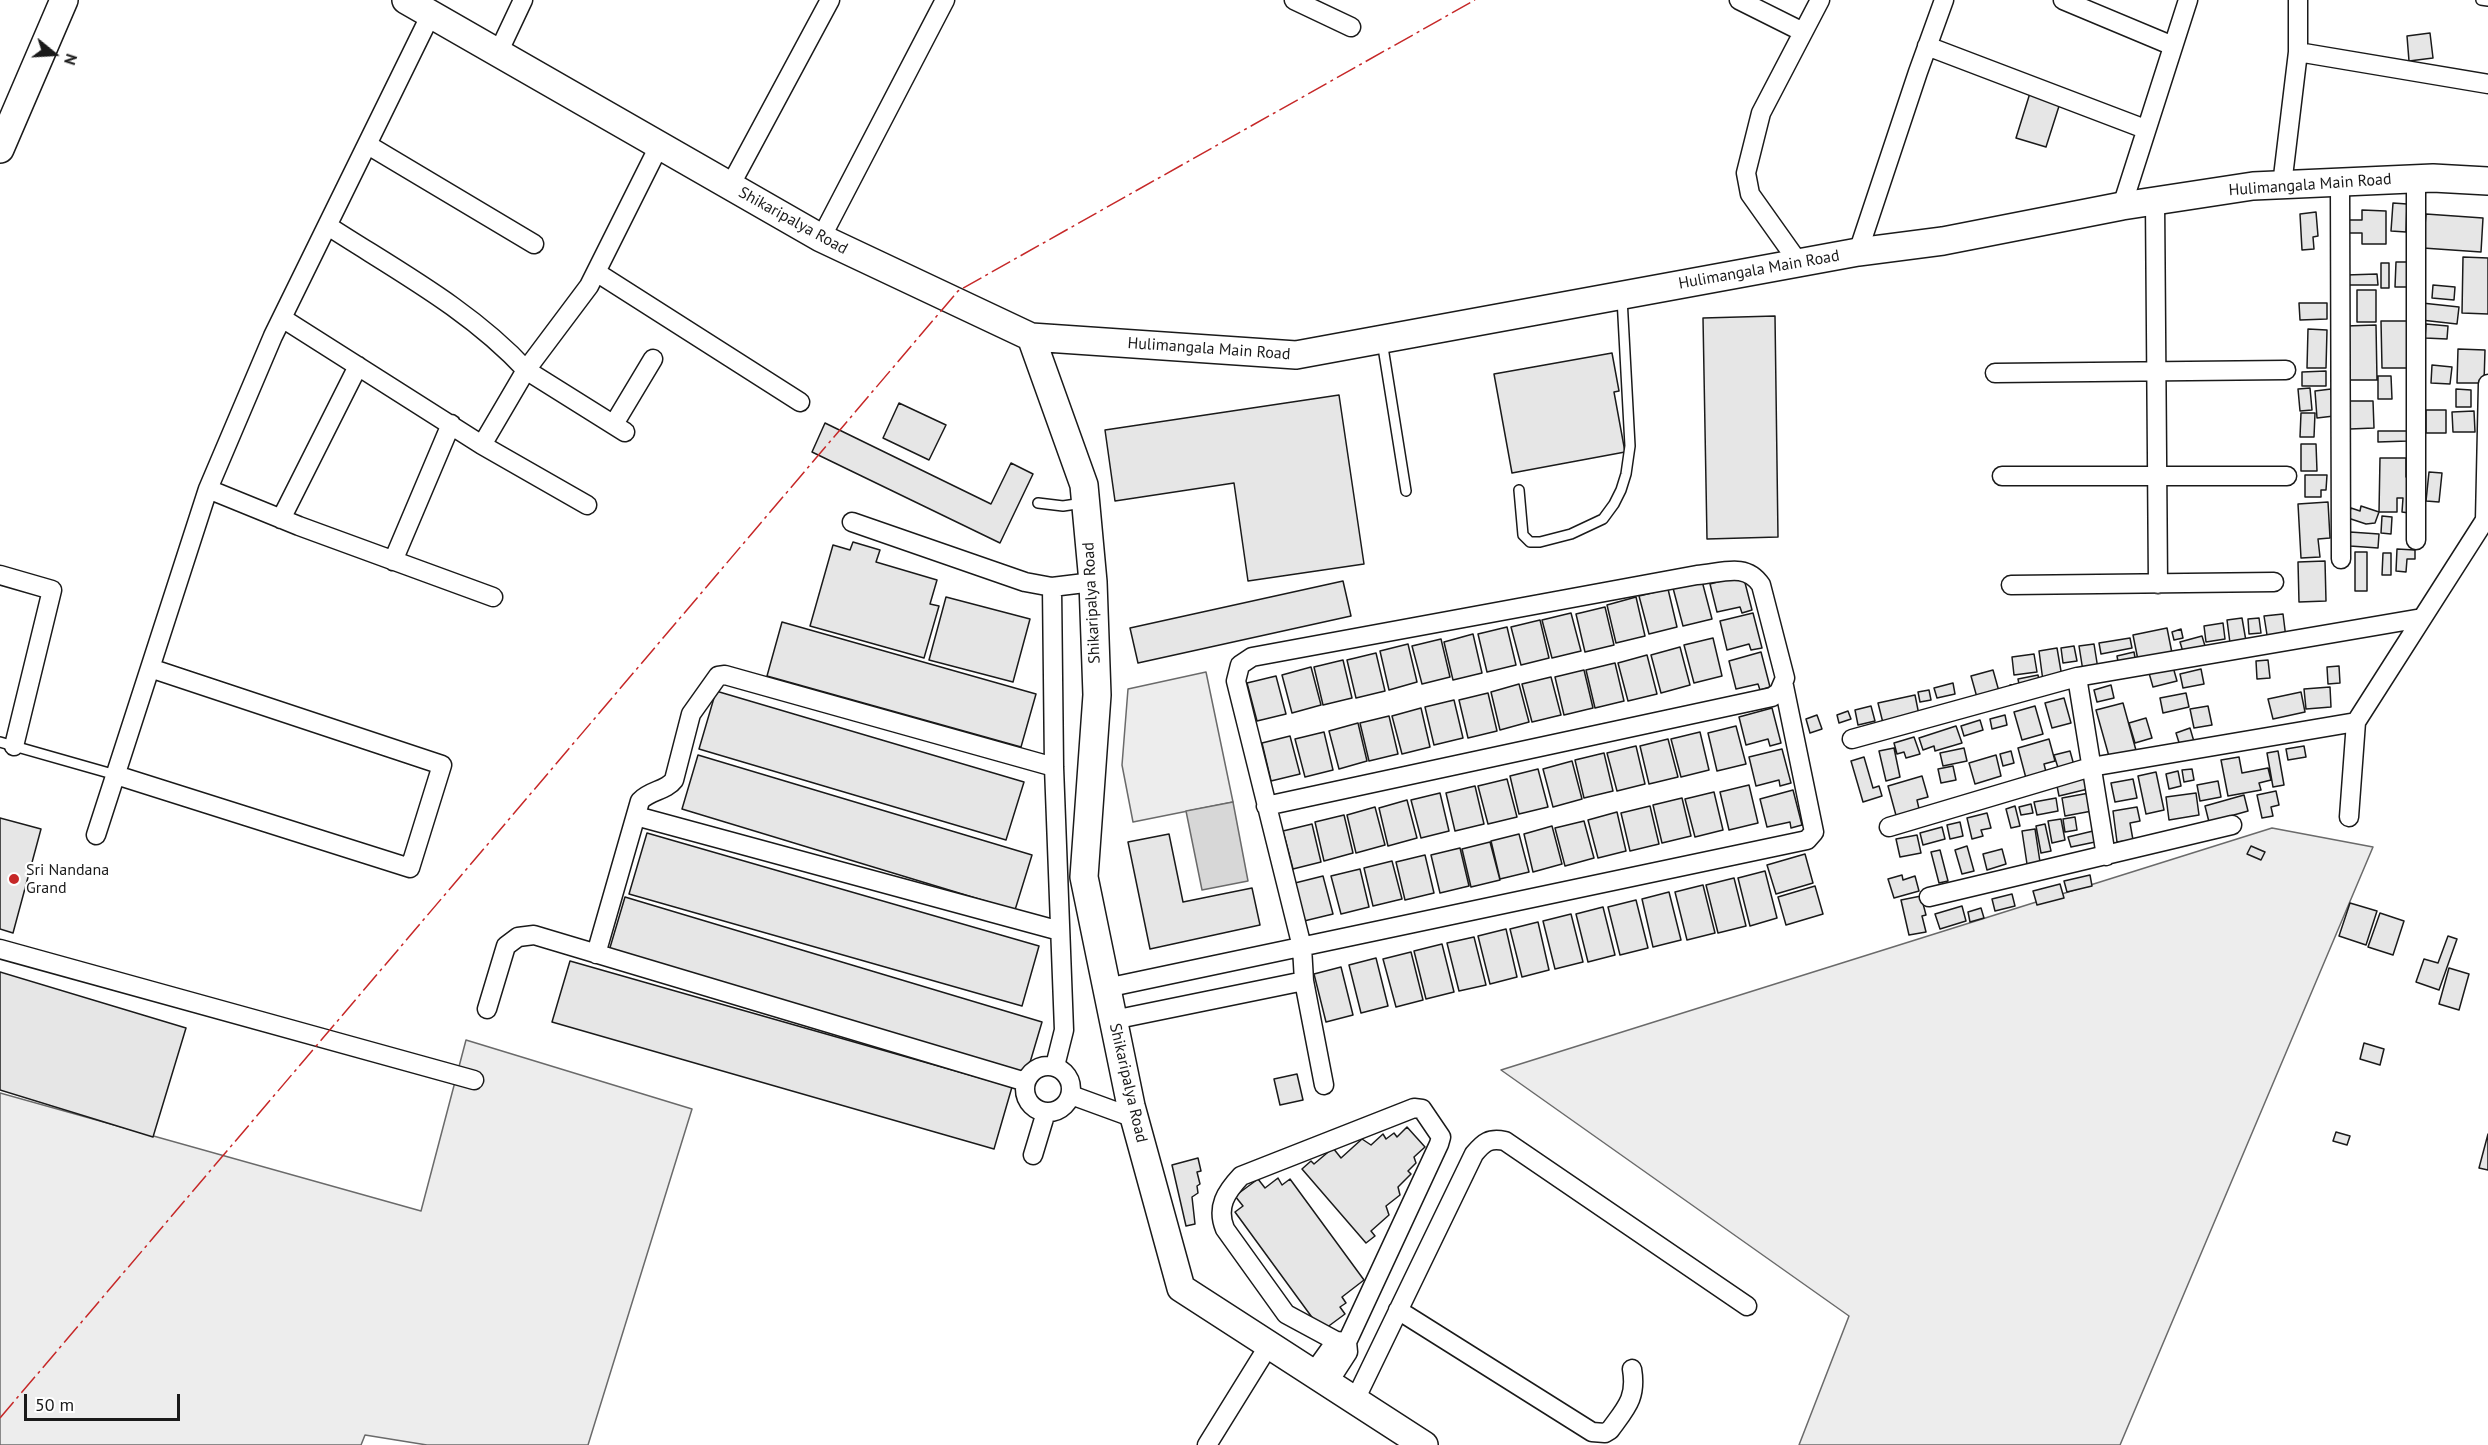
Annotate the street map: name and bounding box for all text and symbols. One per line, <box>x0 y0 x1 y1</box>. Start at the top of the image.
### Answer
north arrow <box>24 24 84 84</box>
text: N <box>60 51 82 68</box>
street label: Hulimangala Main Road <box>2228 170 2392 200</box>
street label: Shikaripalya Road <box>735 183 851 259</box>
street label: Hulimangala Main Road <box>1677 246 1841 294</box>
street label: Hulimangala Main Road <box>1127 334 1291 364</box>
street label: Shikaripalya Road <box>1079 542 1105 664</box>
place label: Sri Nandana Grand <box>26 860 109 898</box>
marker: Sri Nandana Grand <box>7 872 21 886</box>
street label: Shikaripalya Road <box>1105 1022 1151 1144</box>
scale bar <box>27 1382 183 1420</box>
text: 50 m <box>35 1393 74 1416</box>

